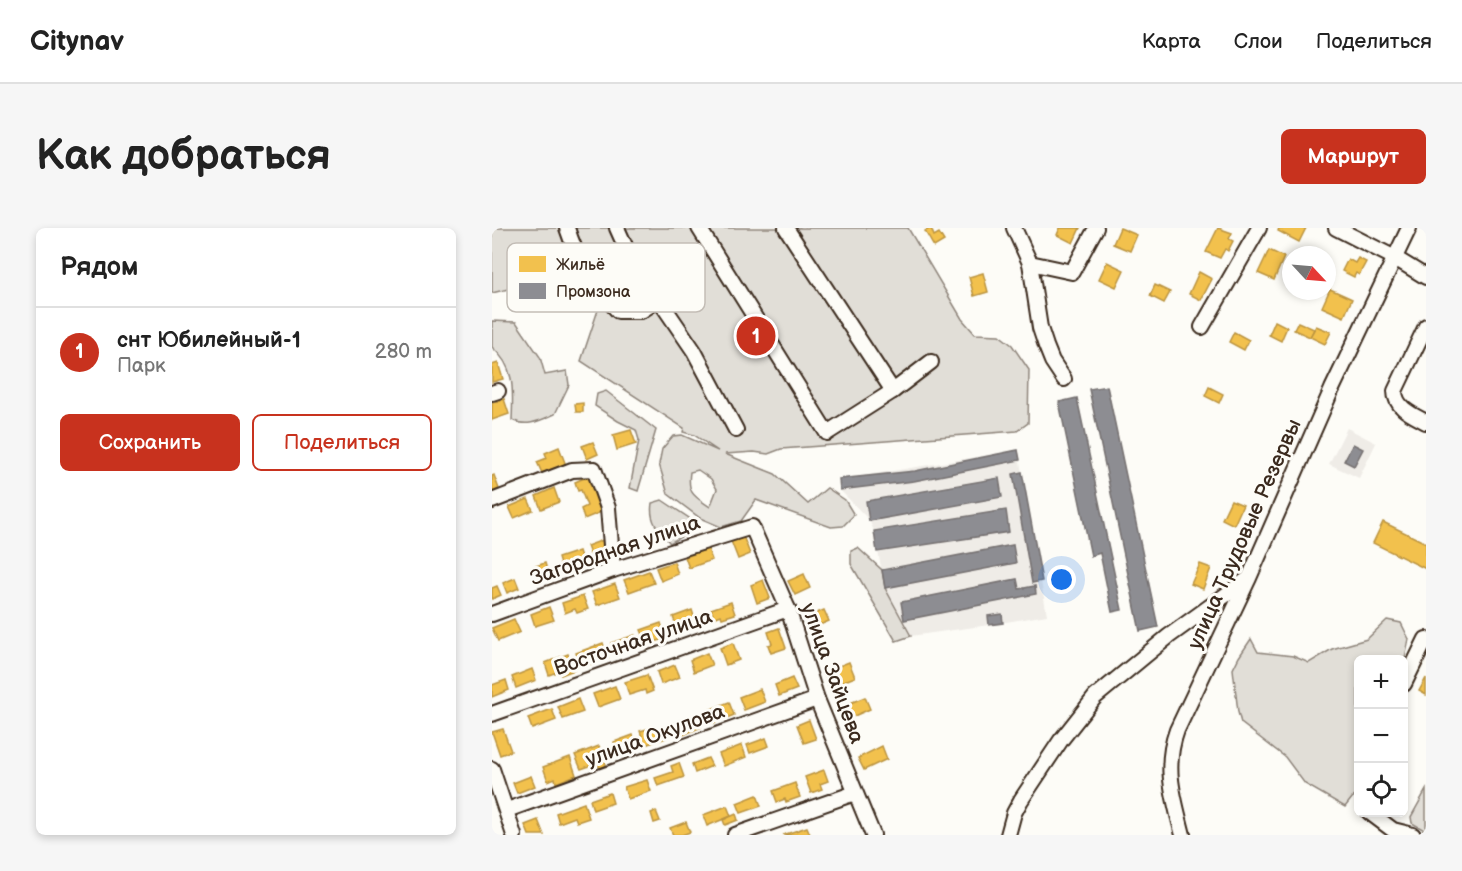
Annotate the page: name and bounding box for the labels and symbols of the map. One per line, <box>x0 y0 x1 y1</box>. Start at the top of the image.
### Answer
legend <box>507 243 705 312</box>
north arrow <box>1282 246 1336 300</box>
text: Жильё <box>556 256 605 275</box>
text: Промзона <box>556 283 631 302</box>
pin: 1 <box>736 314 776 358</box>
street label: улица Трудовые Резервы <box>1182 415 1307 653</box>
street label: Загородная улица <box>527 509 704 591</box>
your location <box>1047 565 1076 594</box>
street label: улица Зайцева <box>795 599 870 748</box>
street label: Восточная улица <box>551 604 716 681</box>
street label: улица Окулова <box>582 699 729 772</box>

